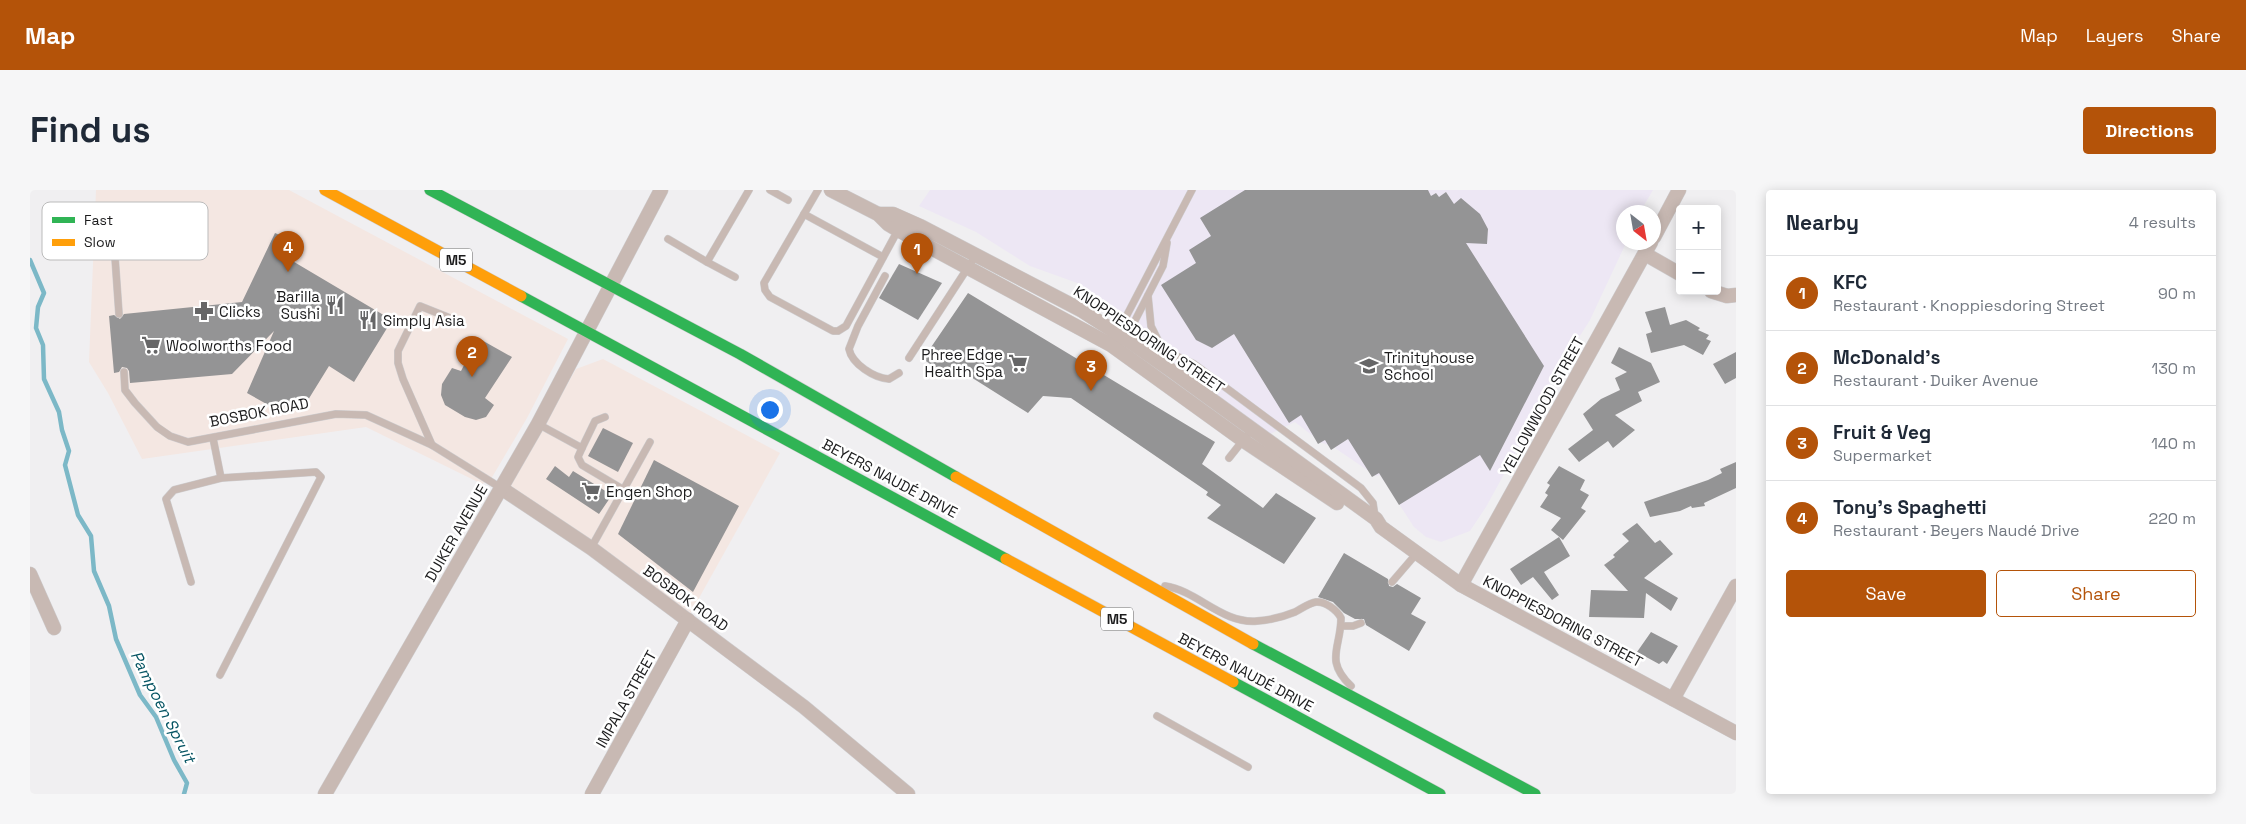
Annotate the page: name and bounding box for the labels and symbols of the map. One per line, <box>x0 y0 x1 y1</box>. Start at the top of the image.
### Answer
legend <box>42 202 208 260</box>
north arrow <box>1616 205 1661 250</box>
text: Fast <box>84 211 113 229</box>
pin: 4 <box>272 231 304 272</box>
text: Slow <box>84 233 116 251</box>
pin: 1 <box>901 233 933 274</box>
road number: M5 <box>440 248 472 272</box>
street label: KNOPPIESDORING STREET <box>1070 281 1228 397</box>
place label: Barilla Sushi <box>276 287 320 323</box>
restaurant icon: Barilla Sushi <box>324 294 346 316</box>
pharmacy icon: Clicks <box>193 300 215 322</box>
place label: Clicks <box>219 302 261 321</box>
restaurant icon: Simply Asia <box>357 309 379 331</box>
place label: Simply Asia <box>383 311 465 330</box>
street label: YELLOWWOOD STREET <box>1496 333 1588 479</box>
supermarket icon: Woolworths Food <box>140 334 162 356</box>
place label: Woolworths Food <box>166 336 292 355</box>
pin: 2 <box>456 336 488 377</box>
place label: Phree Edge Health Spa <box>921 345 1003 381</box>
place label: Trinityhouse School <box>1384 348 1475 384</box>
pin: 3 <box>1075 350 1107 391</box>
supermarket icon: Phree Edge Health Spa <box>1007 352 1029 374</box>
school or university icon: Trinityhouse School <box>1358 355 1380 377</box>
street label: BOSBOK ROAD <box>208 393 310 431</box>
your location <box>757 397 783 423</box>
street label: BEYERS NAUDÉ DRIVE <box>819 434 961 522</box>
supermarket icon: Engen Shop <box>580 480 602 502</box>
street label: DUIKER AVENUE <box>420 481 492 585</box>
place label: Engen Shop <box>606 482 693 501</box>
street label: BOSBOK ROAD <box>640 561 732 635</box>
street label: KNOPPIESDORING STREET <box>1480 571 1646 671</box>
road number: M5 <box>1101 608 1133 630</box>
street label: BEYERS NAUDÉ DRIVE <box>1175 628 1317 716</box>
water label: Pampoen Spruit <box>126 647 201 768</box>
street label: IMPALA STREET <box>591 647 661 751</box>

